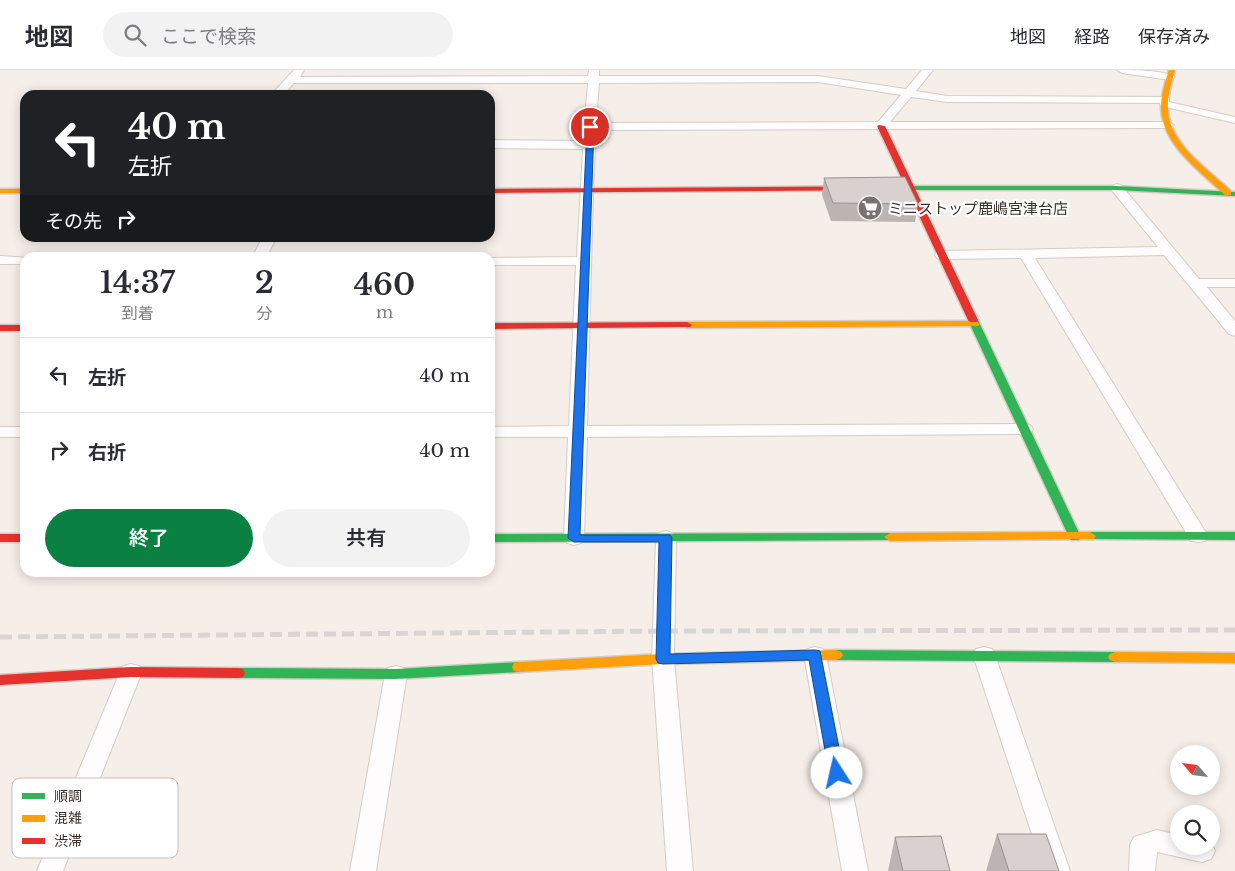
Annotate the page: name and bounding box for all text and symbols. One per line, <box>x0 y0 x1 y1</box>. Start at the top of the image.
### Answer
search box <box>103 12 453 57</box>
icon: search <box>121 21 149 49</box>
text: 地図 <box>25 22 73 51</box>
text: ここで検索 <box>161 25 256 48</box>
text: 地図 <box>1010 26 1046 48</box>
text: 経路 <box>1074 26 1110 48</box>
text: 保存済み <box>1138 26 1210 48</box>
text: 40 m <box>128 105 226 148</box>
pin <box>569 106 611 148</box>
icon: left <box>45 110 110 175</box>
icon: arrive <box>576 113 604 141</box>
text: 左折 <box>128 153 172 180</box>
supermarket icon: ミニストップ鹿嶋宮津台店 <box>857 195 883 221</box>
place label: ミニストップ鹿嶋宮津台店 <box>888 199 1068 218</box>
icon: right <box>112 205 140 233</box>
text: その先 <box>45 210 102 233</box>
text: 14:37 <box>100 264 175 301</box>
text: 2 <box>255 264 274 301</box>
text: 460 <box>354 266 415 303</box>
text: m <box>376 302 393 322</box>
text: 到着 <box>121 303 153 323</box>
text: 分 <box>256 303 272 323</box>
icon: left <box>45 361 73 389</box>
text: 40 m <box>419 364 470 387</box>
text: 左折 <box>88 366 126 389</box>
icon: right <box>45 436 73 464</box>
text: 40 m <box>419 439 470 462</box>
text: 右折 <box>88 441 126 464</box>
button: 終了 <box>45 509 253 567</box>
button: 共有 <box>263 509 470 567</box>
north arrow <box>1170 745 1220 795</box>
map controls <box>1170 745 1220 855</box>
position arrow <box>810 746 862 798</box>
legend <box>12 778 178 858</box>
text: 順調 <box>54 787 82 805</box>
button: search <box>1170 805 1220 855</box>
text: 混雑 <box>54 809 82 827</box>
text: 渋滞 <box>54 832 82 850</box>

